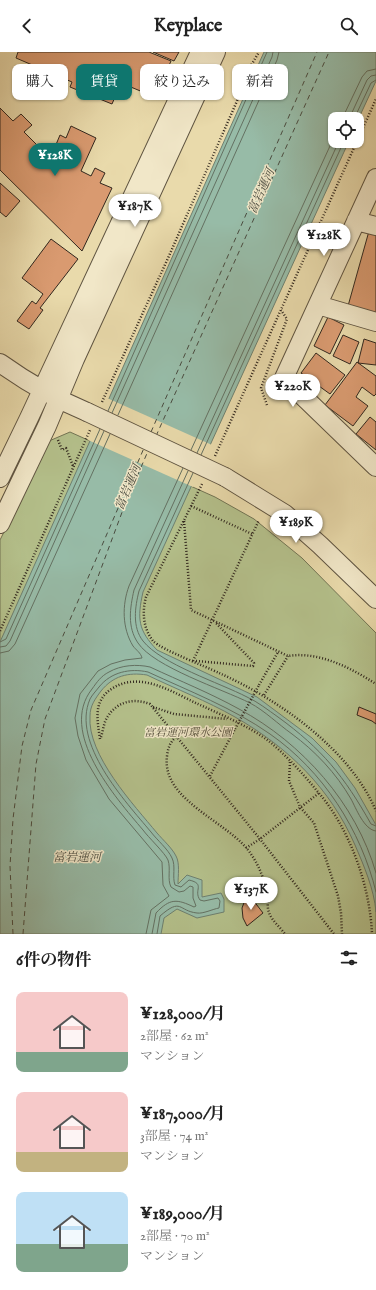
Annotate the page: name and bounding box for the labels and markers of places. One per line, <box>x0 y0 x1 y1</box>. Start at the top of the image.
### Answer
pin: ¥128K <box>27 143 83 177</box>
pin: ¥187K <box>107 194 163 228</box>
pin: ¥128K <box>296 223 352 257</box>
pin: ¥220K <box>265 374 321 408</box>
pin: ¥189K <box>268 510 324 544</box>
pin: ¥137K <box>223 877 279 911</box>

